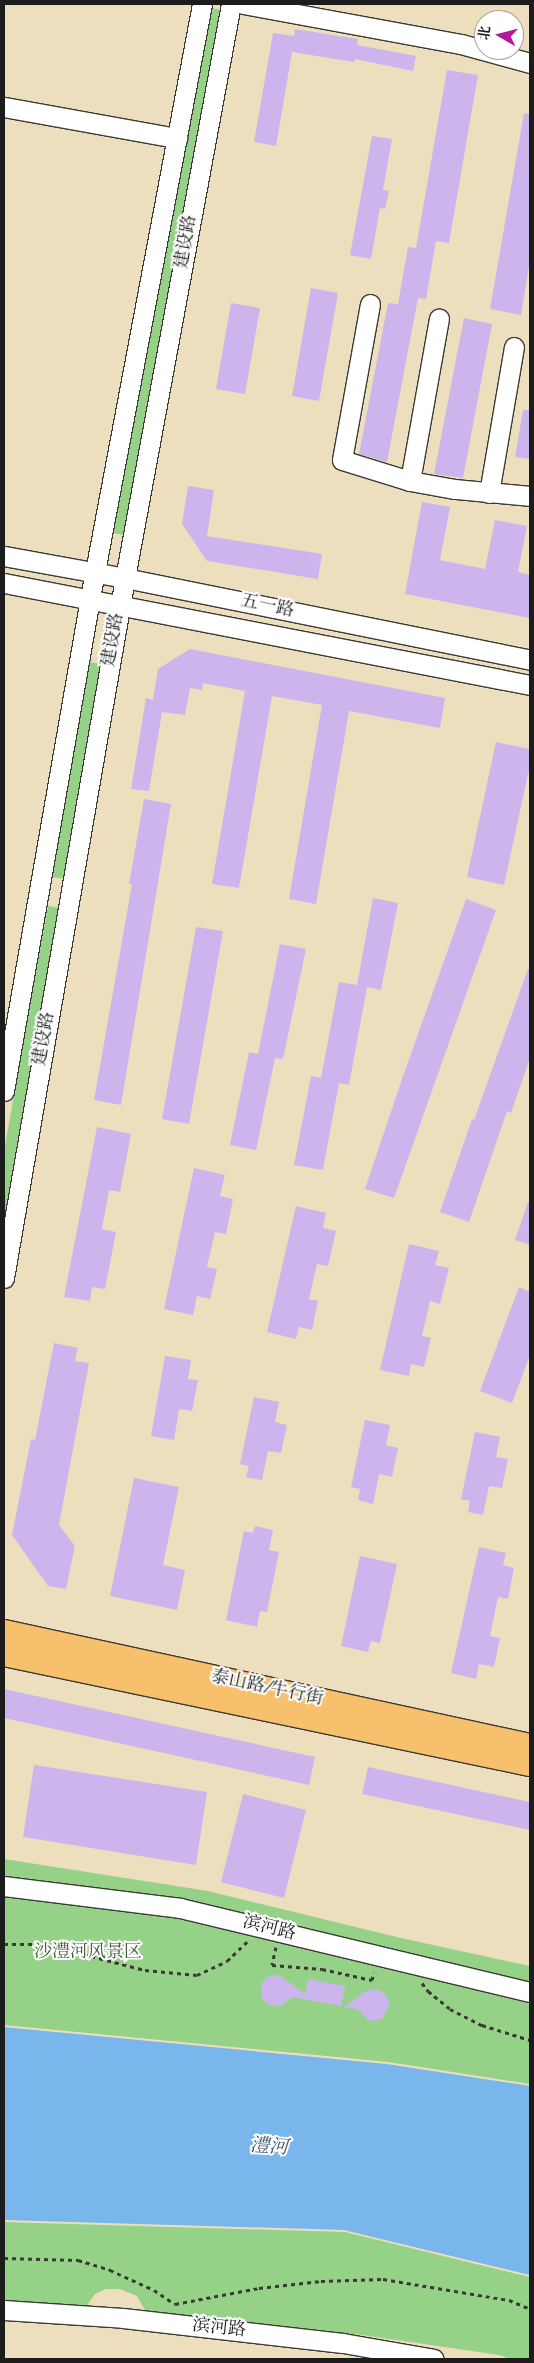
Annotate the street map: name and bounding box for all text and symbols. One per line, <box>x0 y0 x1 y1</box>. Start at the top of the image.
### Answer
north arrow <box>474 10 524 60</box>
text: 北 <box>475 25 495 41</box>
street label: 建设路 <box>172 214 202 270</box>
street label: 五一路 <box>238 591 296 623</box>
street label: 建设路 <box>99 612 129 668</box>
street label: 建设路 <box>30 1011 60 1067</box>
street label: 泰山路/牛行街 <box>209 1667 325 1711</box>
street label: 滨河路 <box>240 1912 298 1946</box>
park label: 沙澧河风景区 <box>34 1942 142 1964</box>
water label: 澧河 <box>249 2135 289 2161</box>
street label: 滨河路 <box>191 2315 247 2343</box>

